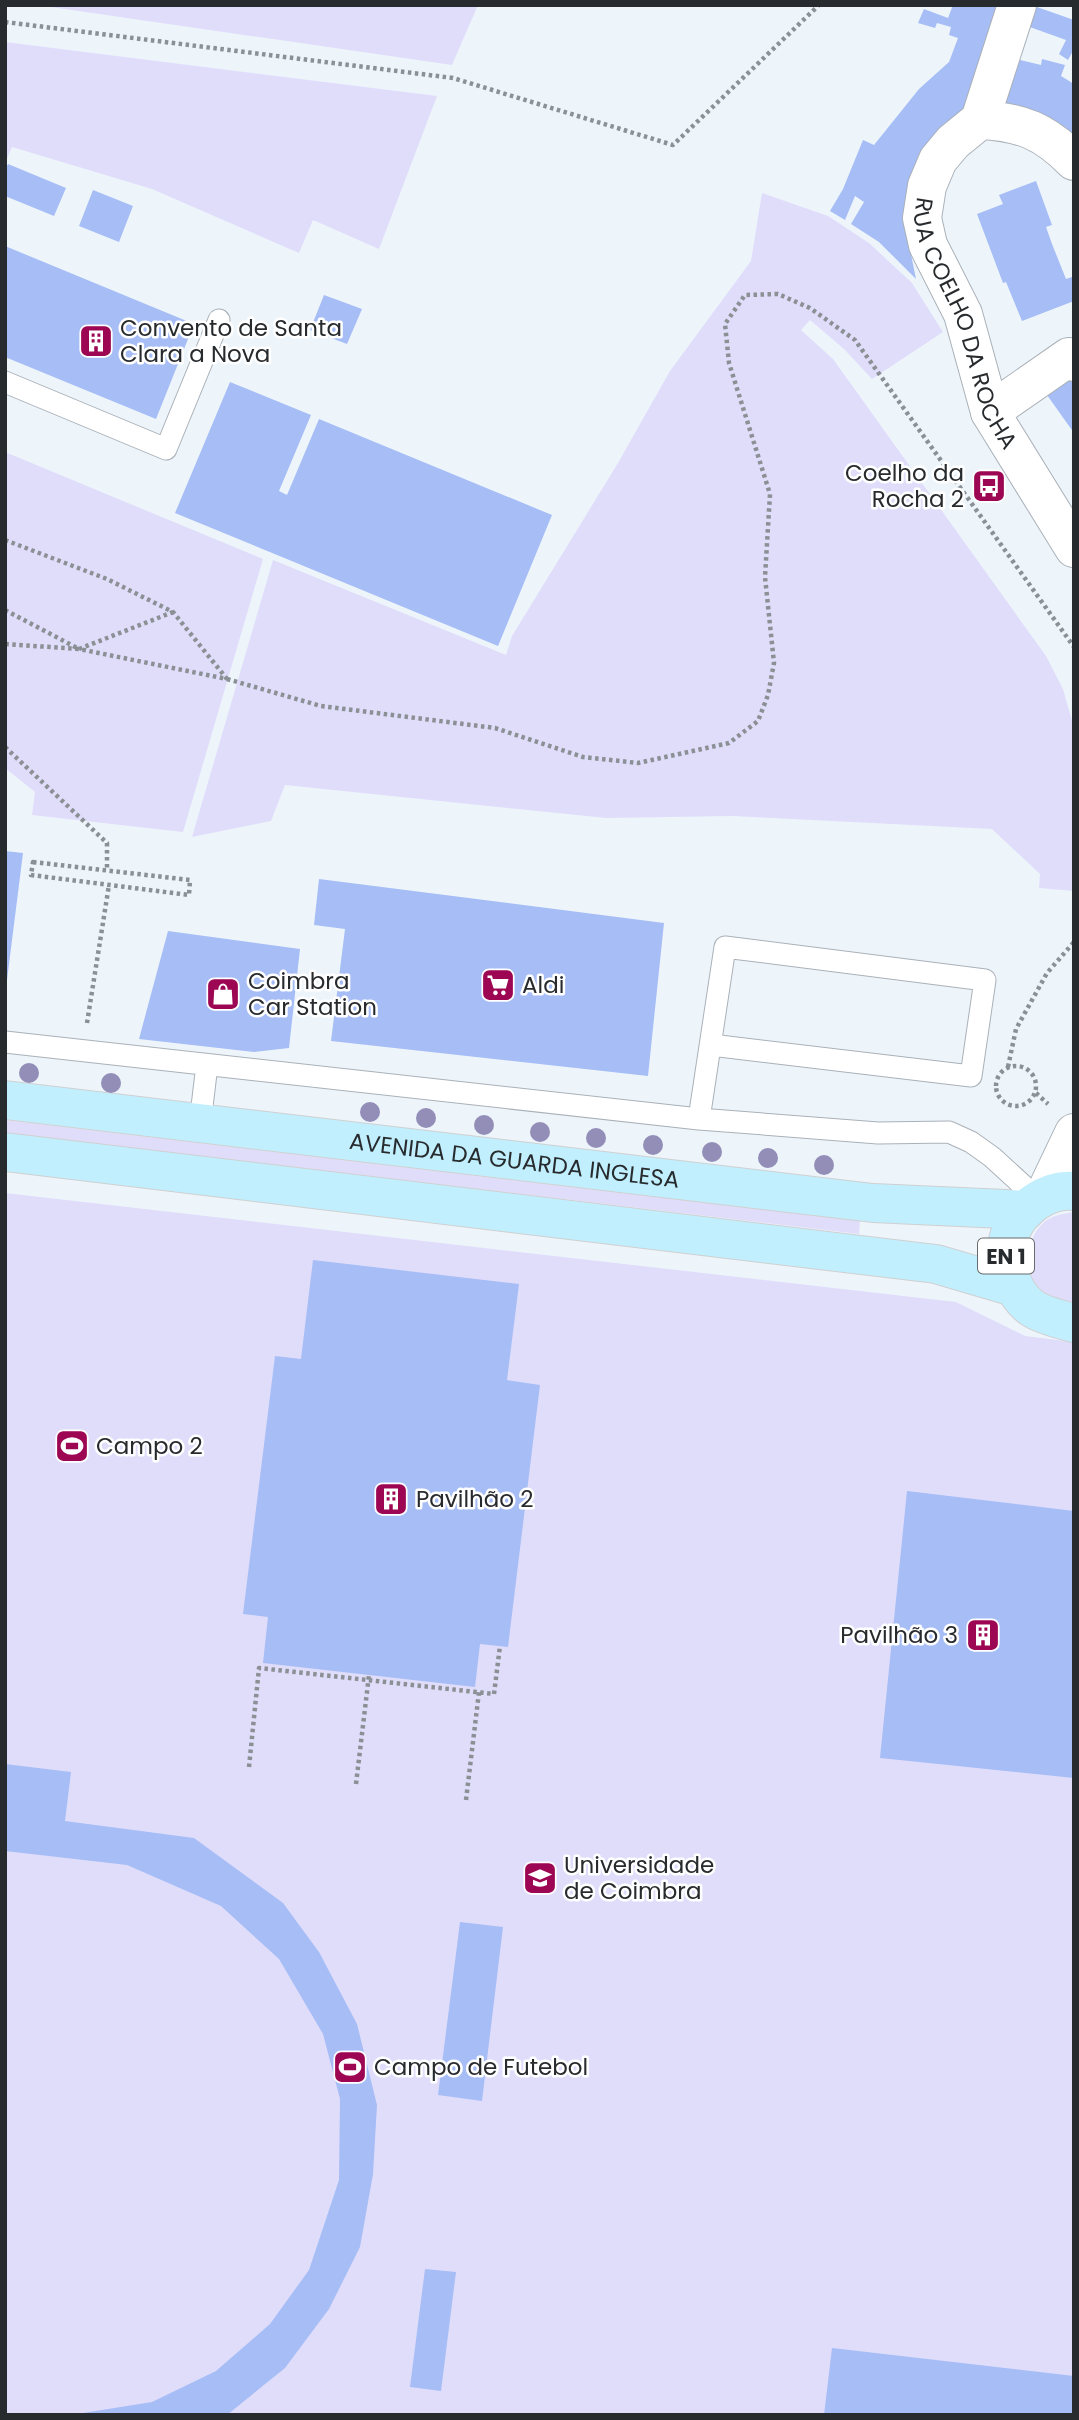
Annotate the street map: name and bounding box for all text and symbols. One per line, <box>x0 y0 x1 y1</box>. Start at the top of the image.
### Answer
street label: RUA COELHO DA ROCHA <box>905 195 1025 455</box>
place label: Convento de Santa Clara a Nova <box>120 312 342 370</box>
building icon: Convento de Santa Clara a Nova <box>77 322 115 360</box>
place label: Coelho da Rocha 2 <box>845 457 964 515</box>
bus stop icon: Coelho da Rocha 2 <box>970 467 1008 505</box>
place label: Coimbra Car Station <box>248 965 377 1023</box>
supermarket icon: Aldi <box>479 966 517 1004</box>
place label: Aldi <box>522 969 564 1001</box>
shop icon: Coimbra Car Station <box>204 975 242 1013</box>
street label: AVENIDA DA GUARDA INGLESA <box>348 1125 681 1196</box>
road number: EN 1 <box>978 1238 1034 1274</box>
sports icon: Campo 2 <box>53 1427 91 1465</box>
place label: Campo 2 <box>96 1430 203 1462</box>
building icon: Pavilhão 2 <box>372 1480 410 1518</box>
place label: Pavilhão 2 <box>416 1483 533 1515</box>
building icon: Pavilhão 3 <box>964 1616 1002 1654</box>
place label: Pavilhão 3 <box>840 1619 958 1651</box>
place label: Universidade de Coimbra <box>564 1849 714 1907</box>
school or university icon: Universidade de Coimbra <box>521 1859 559 1897</box>
sports icon: Campo de Futebol <box>331 2048 369 2086</box>
place label: Campo de Futebol <box>374 2051 588 2083</box>

